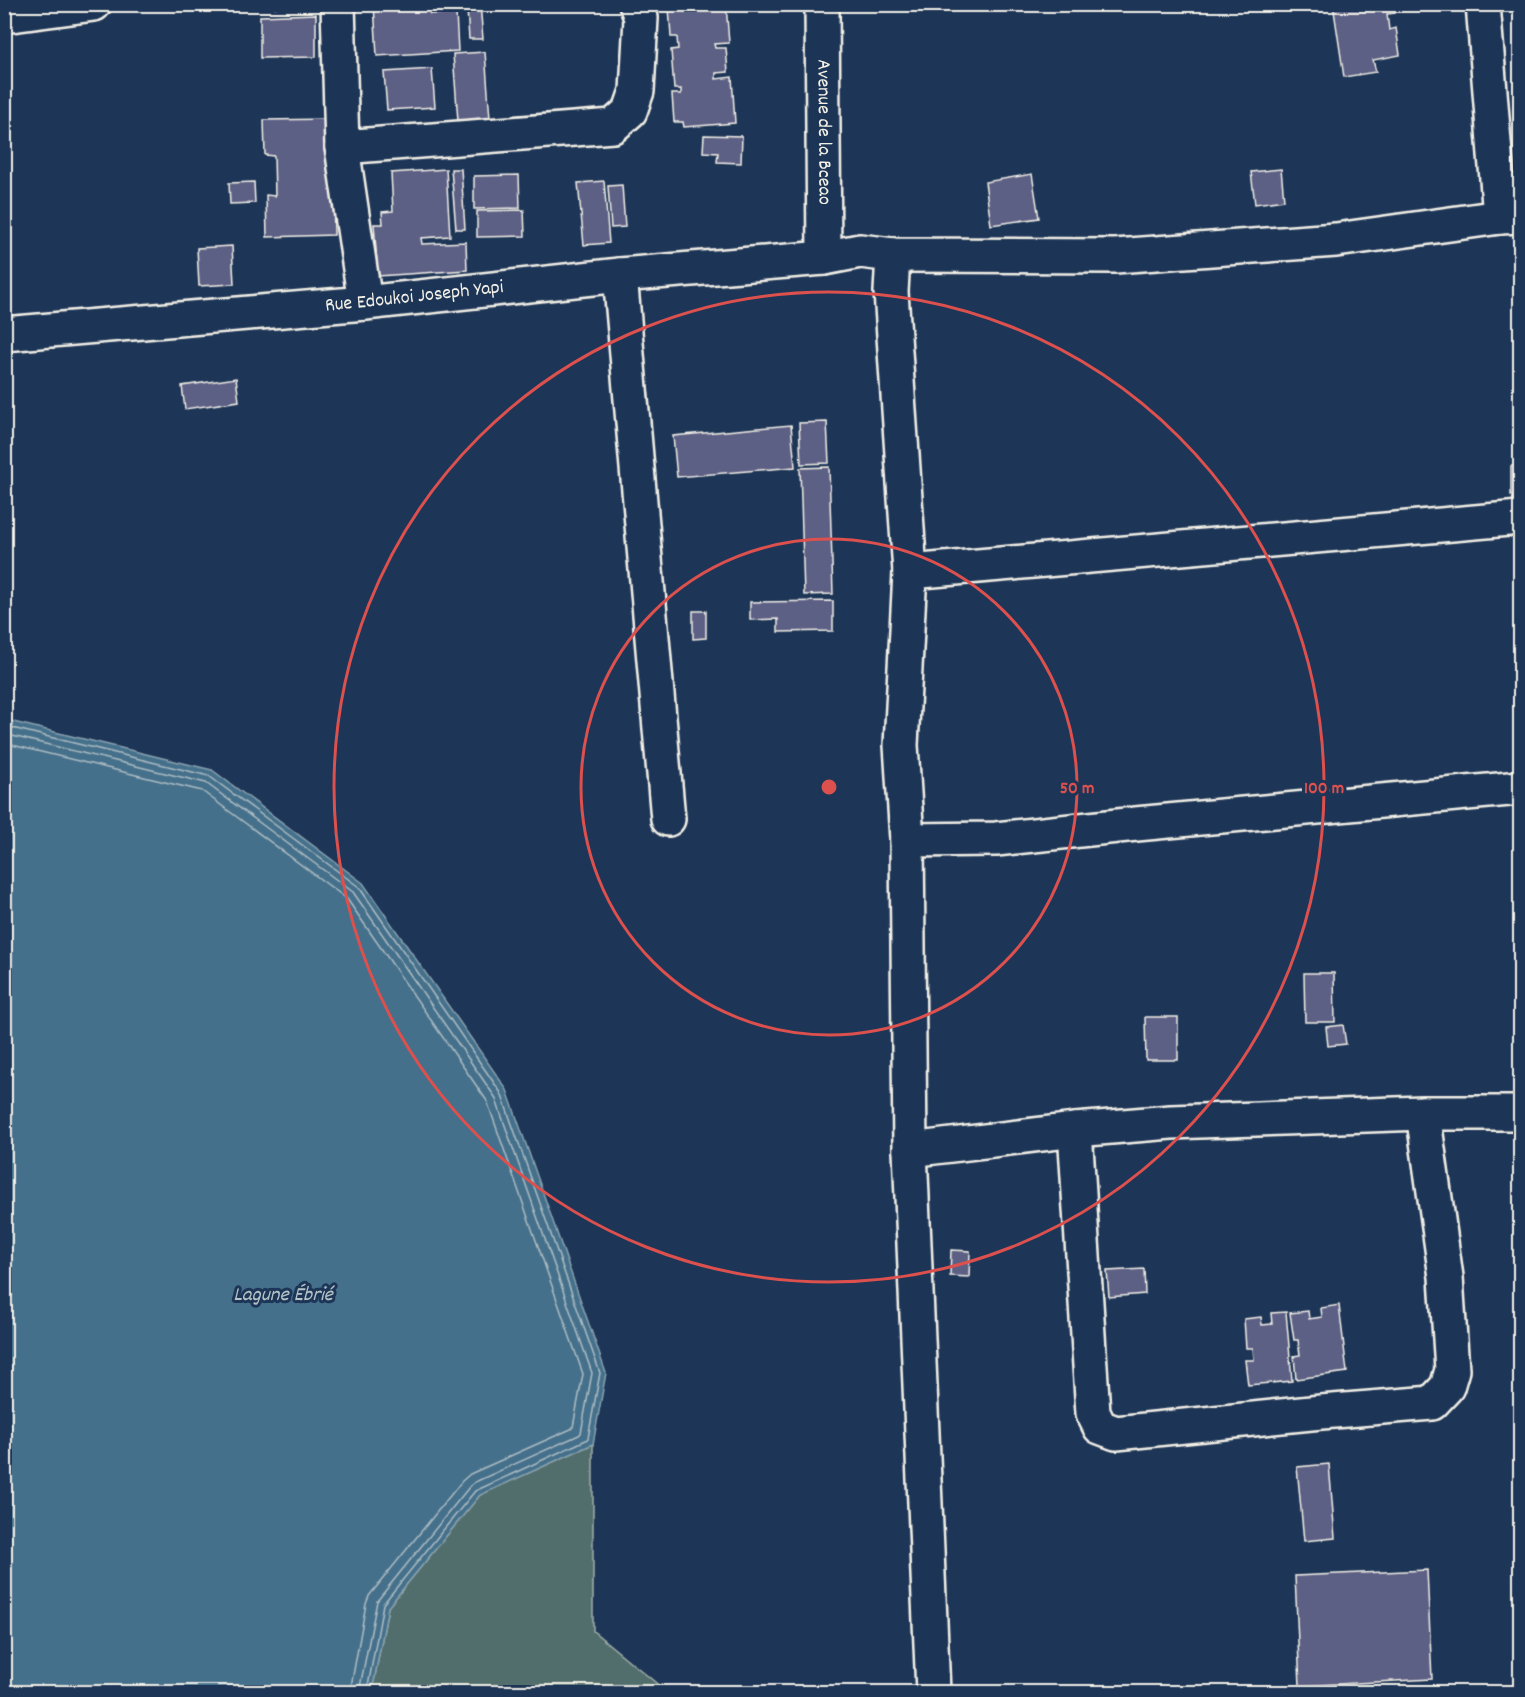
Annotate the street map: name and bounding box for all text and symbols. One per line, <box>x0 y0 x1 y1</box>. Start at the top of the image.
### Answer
street label: Avenue de la Bceao <box>808 59 838 205</box>
street label: Rue Edoukoi Joseph Yapi <box>324 274 505 320</box>
centre of rings <box>819 777 839 797</box>
text: 50 m <box>1060 777 1094 802</box>
text: 100 m <box>1304 777 1344 802</box>
water label: Lagune Ébrié <box>233 1281 336 1311</box>

